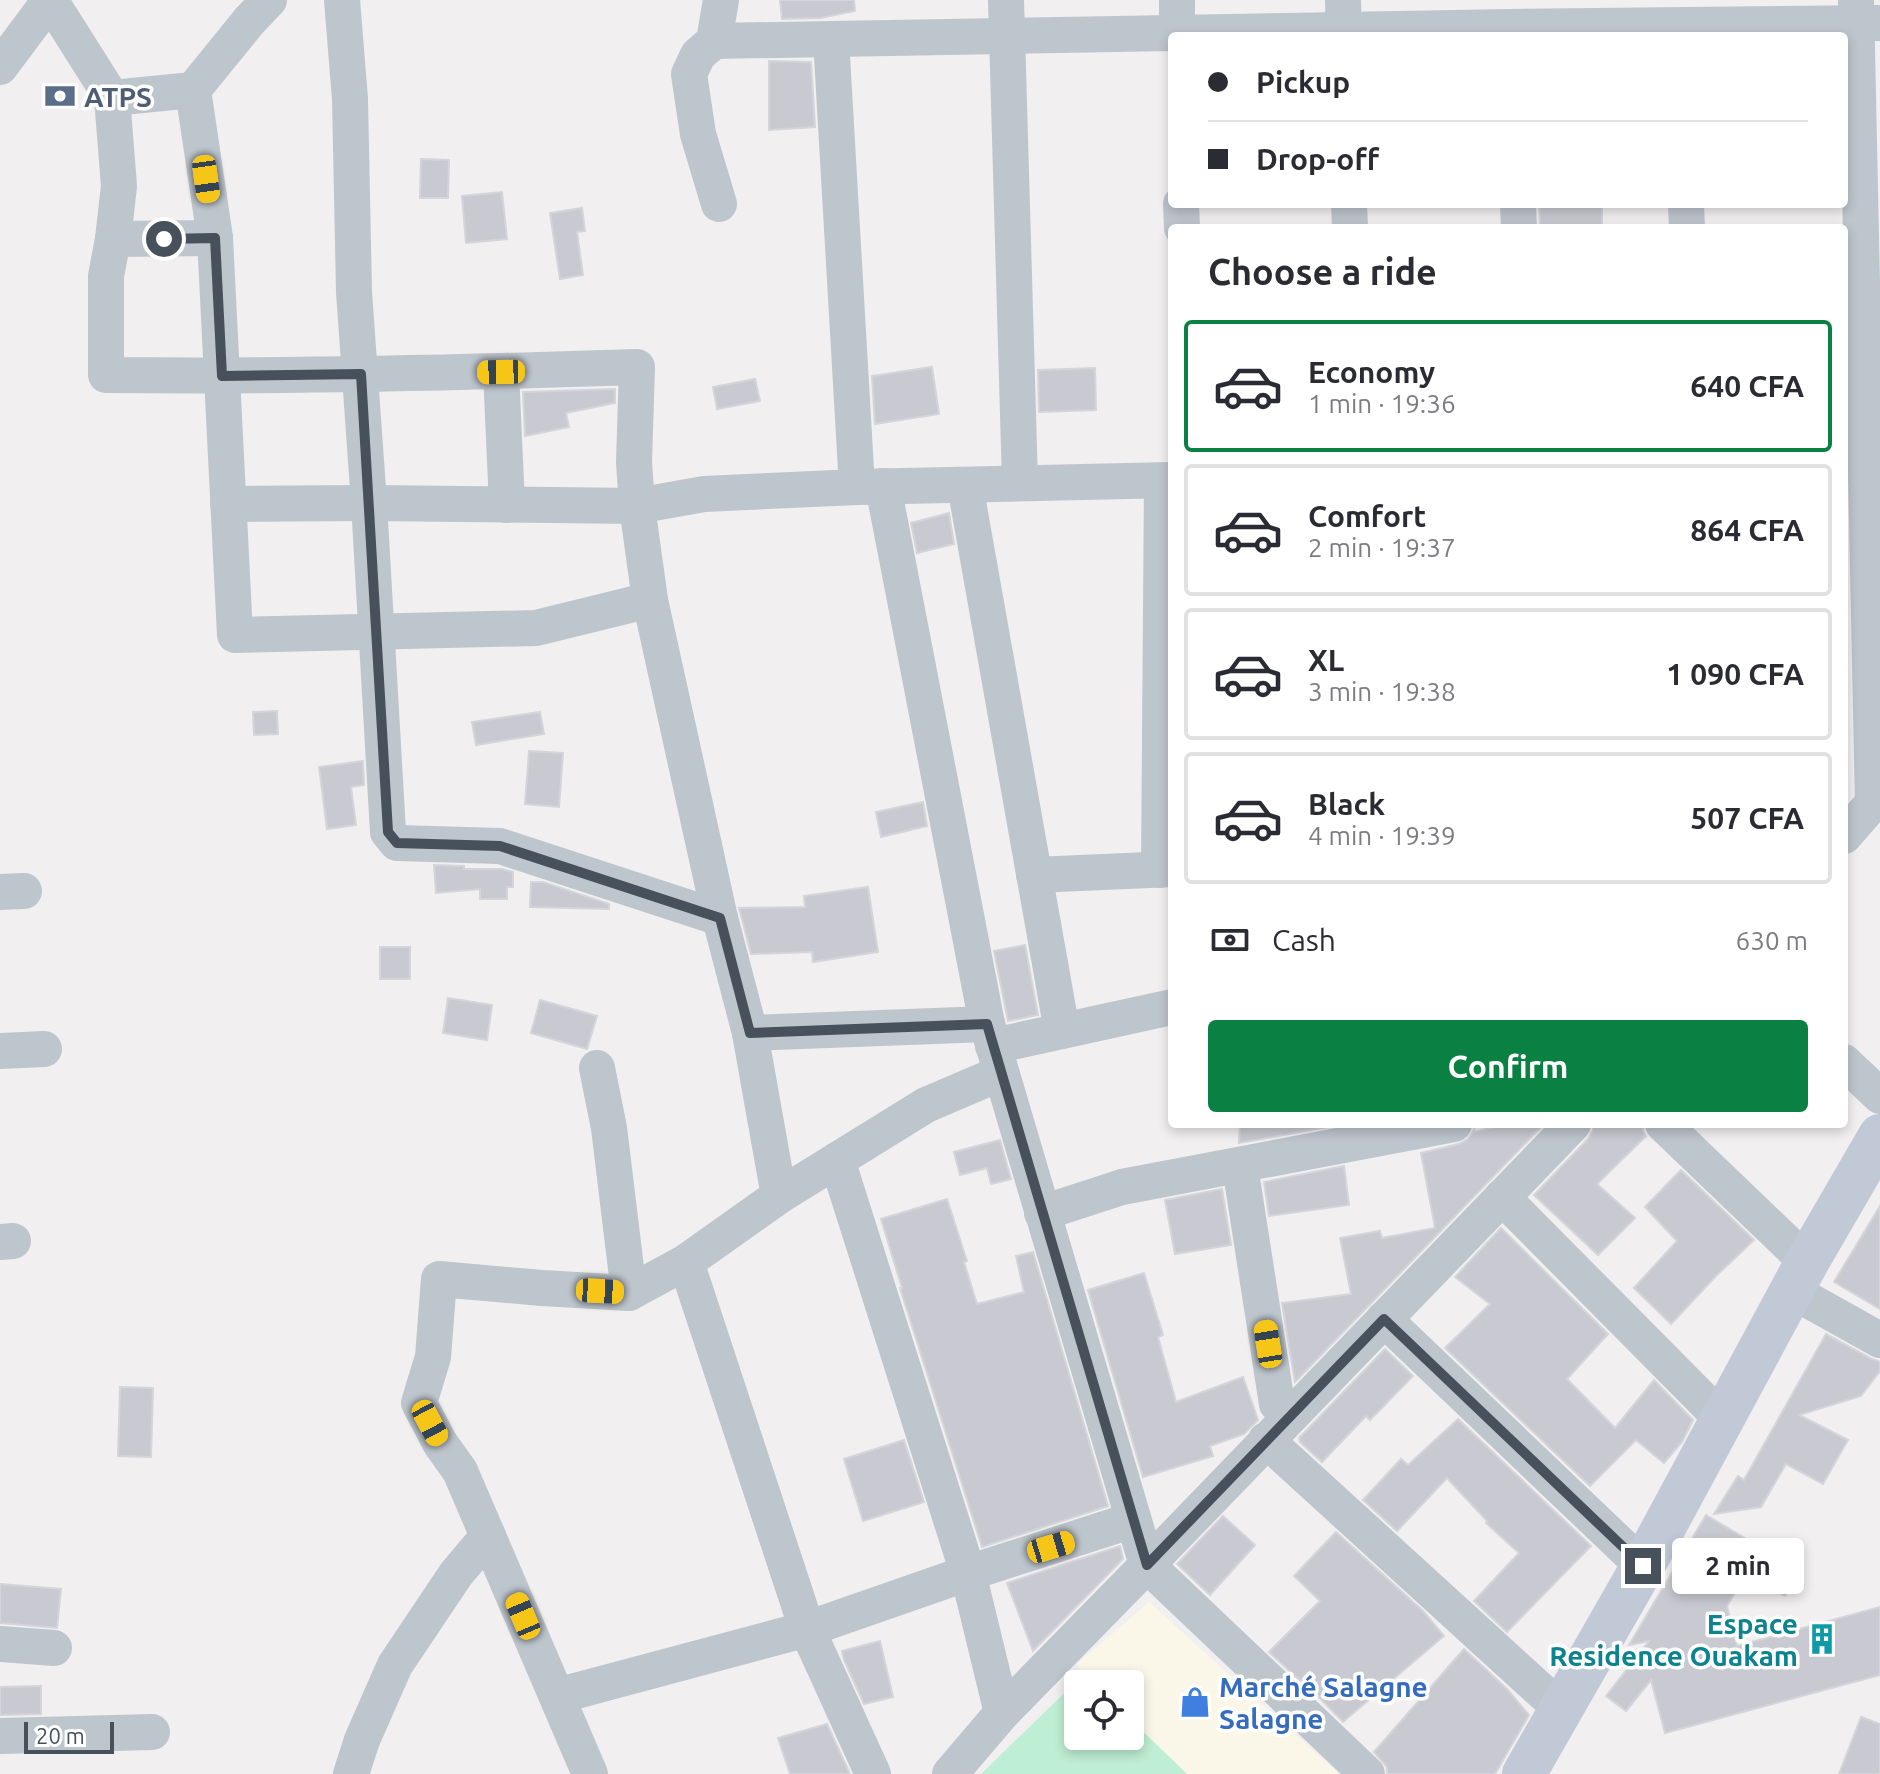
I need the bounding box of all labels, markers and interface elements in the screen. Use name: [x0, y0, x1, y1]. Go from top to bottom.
text: Pickup: [1256, 65, 1350, 99]
bank icon: ATPS: [43, 79, 77, 113]
place label: ATPS: [84, 81, 152, 112]
text: Drop-off: [1256, 142, 1379, 176]
car: [191, 154, 221, 204]
route start: [146, 221, 182, 257]
text: Choose a ride: [1208, 251, 1437, 292]
icon: car: [1212, 350, 1284, 422]
text: Economy: [1308, 355, 1435, 389]
car: [477, 360, 525, 384]
text: 640 CFA: [1690, 369, 1804, 403]
text: 1 min · 19:36: [1308, 389, 1456, 418]
icon: car: [1212, 494, 1284, 566]
text: Comfort: [1308, 499, 1426, 533]
text: 864 CFA: [1690, 513, 1804, 547]
text: 2 min · 19:37: [1308, 533, 1456, 562]
icon: car: [1212, 638, 1284, 710]
text: XL: [1308, 643, 1344, 677]
text: 1 090 CFA: [1666, 657, 1804, 691]
text: 3 min · 19:38: [1308, 677, 1456, 706]
icon: car: [1212, 782, 1284, 854]
text: Black: [1308, 787, 1385, 821]
text: 507 CFA: [1690, 801, 1804, 835]
text: 4 min · 19:39: [1308, 821, 1456, 850]
icon: cash: [1208, 918, 1252, 962]
text: Cash: [1272, 923, 1336, 957]
text: 630 m: [1736, 926, 1808, 955]
button: Confirm: [1208, 1020, 1808, 1112]
car: [575, 1278, 625, 1304]
car: [1252, 1318, 1284, 1370]
car: [408, 1396, 452, 1450]
car: [1025, 1529, 1077, 1565]
callout: 2 min: [1671, 1538, 1803, 1594]
route end: [1625, 1548, 1661, 1584]
text: 2 min: [1705, 1551, 1771, 1580]
car: [503, 1589, 543, 1643]
place label: Espace Residence Ouakam: [1549, 1608, 1798, 1671]
building icon: Espace Residence Ouakam: [1805, 1622, 1839, 1656]
map controls: [1064, 1670, 1144, 1750]
button: locate: [1064, 1670, 1144, 1750]
place label: Marché Salagne Salagne: [1219, 1671, 1428, 1734]
shop icon: Marché Salagne Salagne: [1178, 1685, 1212, 1719]
scale bar: [24, 1718, 114, 1754]
text: 20 m: [36, 1723, 85, 1748]

